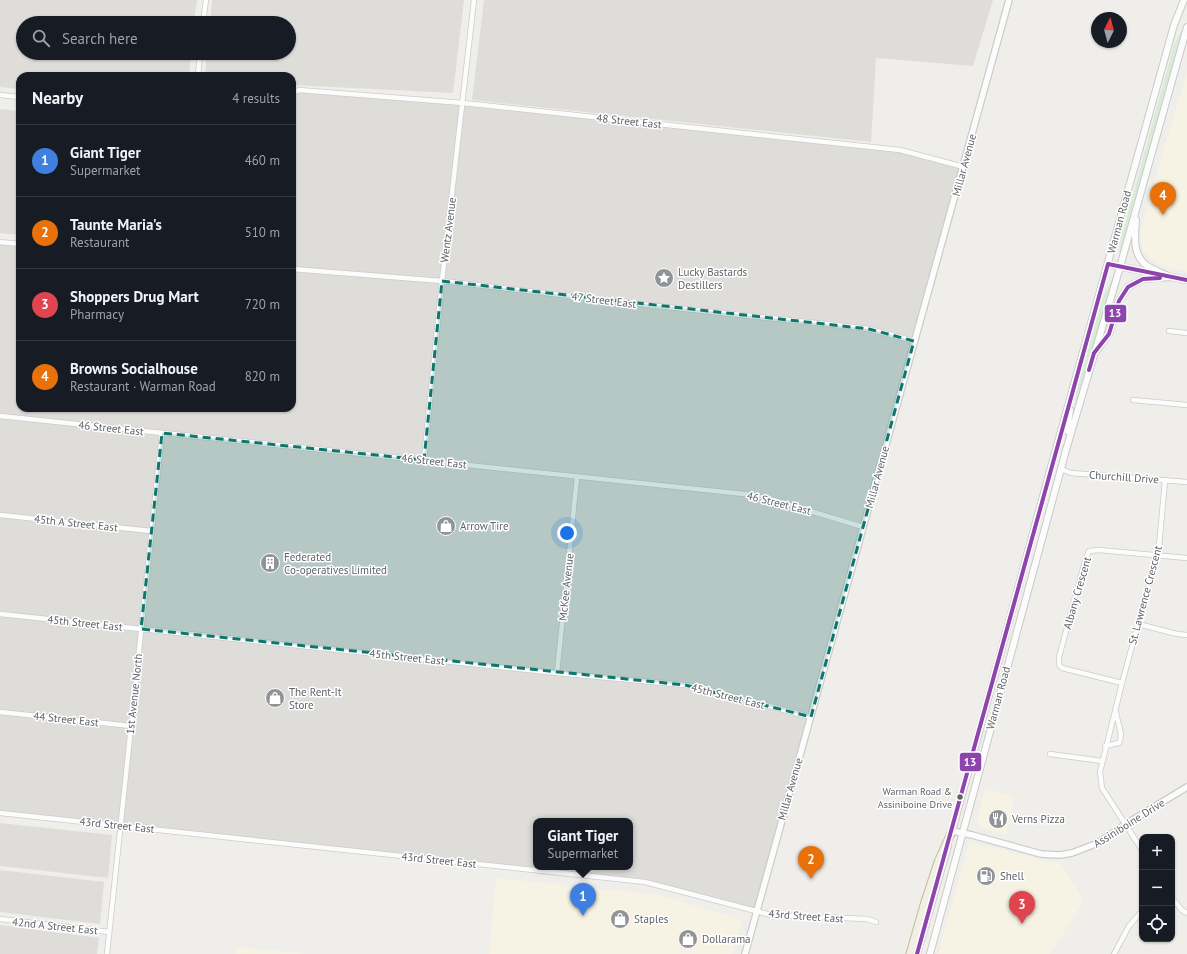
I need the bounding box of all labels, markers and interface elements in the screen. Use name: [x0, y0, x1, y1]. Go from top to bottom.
north arrow: [1091, 12, 1127, 48]
search box: [16, 16, 296, 60]
icon: search: [30, 27, 52, 49]
text: Search here: [62, 29, 138, 48]
text: Nearby: [32, 87, 83, 109]
text: 4 results: [232, 90, 280, 107]
street label: 48 Street East: [596, 111, 663, 131]
street label: Millar Avenue: [949, 132, 979, 198]
text: Giant Tiger: [70, 143, 141, 162]
text: 1: [41, 152, 49, 169]
text: 460 m: [245, 152, 280, 169]
text: Supermarket: [70, 162, 140, 179]
pin: 4: [1150, 182, 1176, 215]
street label: Warman Road: [1104, 189, 1134, 255]
street label: Wentz Avenue: [437, 196, 459, 263]
text: Taunte Maria's: [70, 215, 162, 234]
text: 2: [41, 224, 49, 241]
text: 510 m: [245, 224, 280, 241]
text: Restaurant: [70, 234, 129, 251]
place label: Lucky Bastards Destillers: [678, 265, 748, 292]
place icon: Lucky Bastards Destillers: [653, 267, 675, 289]
text: Shoppers Drug Mart: [70, 287, 199, 306]
street label: 47 Street East: [571, 289, 637, 311]
text: 3: [41, 296, 49, 313]
text: 720 m: [245, 296, 280, 313]
line badge: 13: [1104, 304, 1127, 323]
text: Pharmacy: [70, 306, 124, 323]
text: 13: [1109, 306, 1121, 320]
text: Browns Socialhouse: [70, 359, 198, 378]
text: 4: [41, 368, 49, 385]
text: 820 m: [245, 368, 280, 385]
text: Restaurant · Warman Road: [70, 378, 216, 395]
street label: 46 Street East: [78, 418, 145, 438]
street label: Millar Avenue: [862, 444, 892, 510]
street label: 46 Street East: [401, 451, 468, 471]
street label: Churchill Drive: [1089, 468, 1160, 486]
street label: 46 Street East: [745, 488, 813, 518]
street label: 45th A Street East: [34, 512, 119, 534]
shop icon: Arrow Tire: [435, 515, 457, 537]
place label: Arrow Tire: [460, 519, 509, 533]
your location: [557, 523, 577, 543]
street label: St. Lawrence Crescent: [1125, 544, 1165, 646]
place label: Federated Co-operatives Limited: [284, 550, 387, 577]
building icon: Federated Co-operatives Limited: [259, 552, 281, 574]
street label: McKee Avenue: [555, 552, 577, 621]
street label: Albany Crescent: [1060, 555, 1094, 631]
street label: 45th Street East: [47, 612, 123, 634]
street label: 45th Street East: [369, 646, 445, 668]
street label: 1st Avenue North: [123, 653, 145, 735]
street label: Warman Road: [983, 665, 1013, 731]
street label: 45th Street East: [690, 680, 767, 712]
place label: The Rent-It Store: [289, 685, 342, 712]
shop icon: The Rent-It Store: [264, 687, 286, 709]
street label: 44 Street East: [33, 709, 100, 729]
line badge: 13: [959, 752, 982, 772]
text: 13: [964, 755, 976, 769]
street label: Millar Avenue: [774, 756, 806, 822]
place label: Warman Road & Assiniboine Drive: [878, 785, 952, 811]
marker: Warman Road & Assiniboine Drive: [955, 792, 965, 802]
street label: Assiniboine Drive: [1091, 795, 1168, 851]
restaurant icon: Verns Pizza: [987, 808, 1009, 830]
place label: Verns Pizza: [1011, 812, 1065, 826]
street label: 43rd Street East: [79, 814, 155, 836]
popup: [533, 818, 633, 870]
text: Giant Tiger: [548, 826, 618, 845]
map controls: [1139, 834, 1175, 942]
button: +: [1139, 834, 1175, 870]
text: Supermarket: [548, 845, 618, 862]
pin: 2: [798, 846, 824, 879]
street label: 43rd Street East: [401, 849, 477, 871]
fuel station icon: Shell: [975, 865, 997, 887]
place label: Shell: [1000, 869, 1025, 883]
button: −: [1139, 870, 1175, 906]
pin: 1: [570, 883, 596, 916]
pin: 3: [1009, 891, 1035, 924]
street label: 43rd Street East: [768, 906, 844, 926]
button: locate: [1139, 906, 1175, 942]
shop icon: Staples: [609, 908, 631, 930]
place label: Staples: [634, 912, 669, 926]
street label: 42nd A Street East: [11, 915, 99, 937]
shop icon: Dollarama: [677, 928, 699, 950]
place label: Dollarama: [702, 932, 751, 946]

